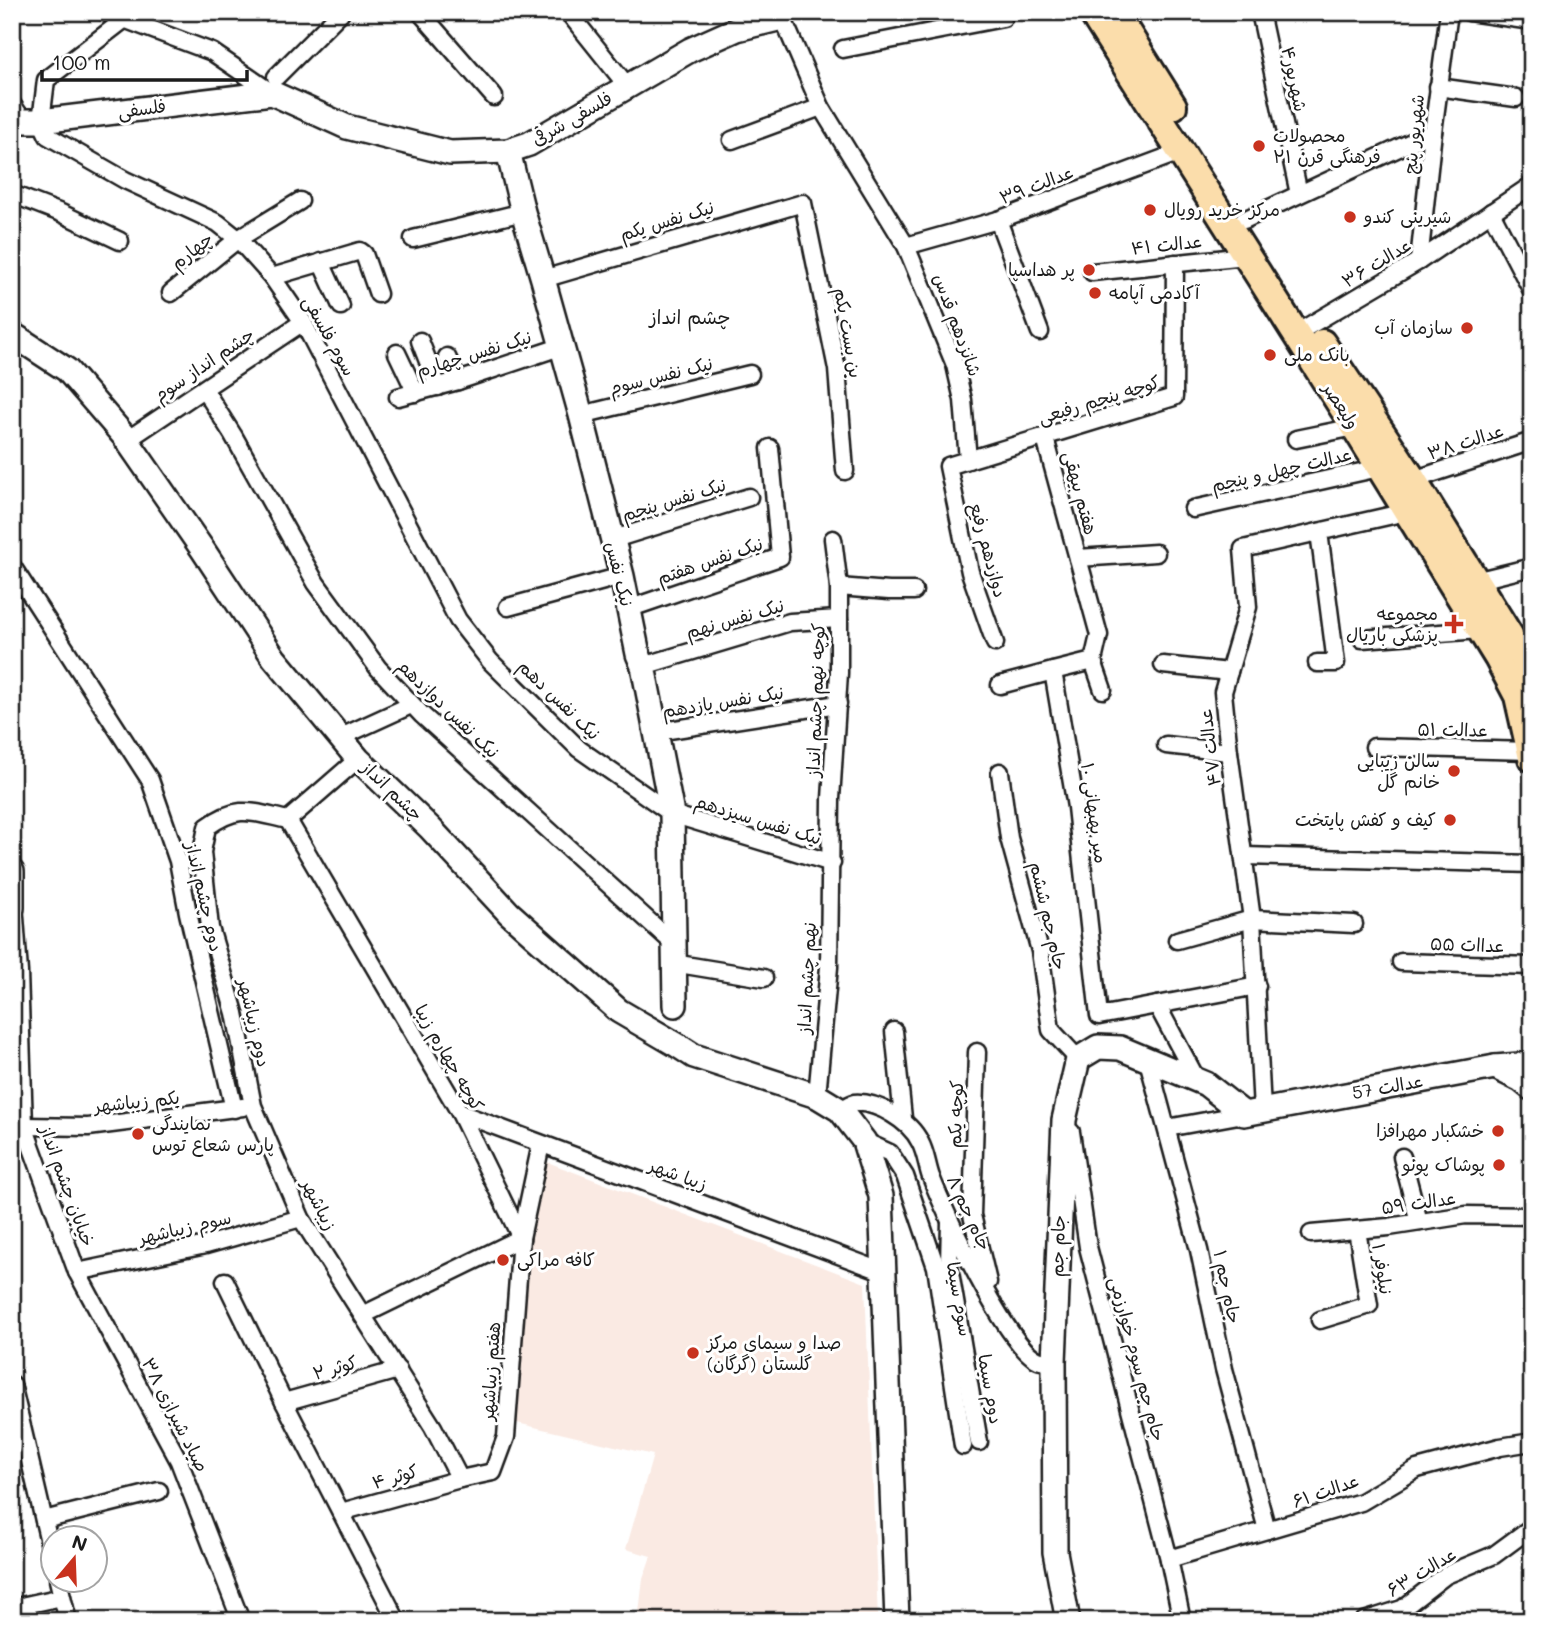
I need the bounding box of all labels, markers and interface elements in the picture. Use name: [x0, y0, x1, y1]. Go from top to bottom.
scale bar: [42, 38, 247, 82]
street label: شهریور۴: [1276, 44, 1314, 114]
text: 100 m: [52, 48, 111, 75]
street label: فلسفی شرقی: [527, 85, 616, 151]
street label: فلسفی: [116, 93, 167, 123]
street label: شهریور پنج: [1397, 93, 1430, 175]
place label: محصولات فرهنگی قرن ۲۱: [1273, 123, 1381, 168]
marker: محصولات فرهنگی قرن ۲۱: [1251, 138, 1267, 154]
street label: عدالت ۳۹: [996, 159, 1077, 209]
street label: نیک نفس یکم: [617, 194, 718, 249]
place label: مرکز خرید رویال: [1164, 197, 1280, 221]
marker: مرکز خرید رویال: [1142, 202, 1158, 218]
place label: شیرینی کندو: [1363, 204, 1452, 228]
marker: شیرینی کندو: [1342, 209, 1358, 225]
street label: چهارم: [165, 226, 219, 277]
street label: عدالت ۴۱: [1130, 228, 1204, 260]
street label: عدالت ۳۶: [1337, 232, 1416, 292]
place label: پر هداسپا: [1008, 257, 1075, 282]
marker: پر هداسپا: [1081, 262, 1097, 278]
street label: شانزدهم قدس: [925, 270, 988, 380]
place label: آکادمی آپامه: [1109, 280, 1201, 305]
marker: آکادمی آپامه: [1087, 285, 1103, 301]
street label: بن بست یکم: [826, 286, 869, 380]
street label: سوم فلسفی: [295, 291, 362, 381]
district label: چشم انداز: [647, 304, 731, 332]
place label: سازمان آب: [1374, 315, 1453, 339]
marker: سازمان آب: [1459, 320, 1475, 336]
street label: چشم انداز سوم: [148, 322, 260, 409]
street label: نیک نفس چهارم: [413, 324, 535, 385]
place label: بانک ملی: [1284, 342, 1350, 366]
marker: بانک ملی: [1262, 347, 1278, 363]
street label: نیک نفس سوم: [606, 351, 716, 402]
street label: کوچه پنجم رفیعی: [1035, 369, 1164, 432]
street label: ولیعصر: [1317, 376, 1366, 433]
street label: عدالت ۳۸: [1424, 417, 1507, 465]
street label: عدالت چهل و پنجم: [1209, 441, 1355, 500]
street label: هفتم بیهقی: [1055, 448, 1104, 538]
street label: نیک نفس پنجم: [619, 472, 730, 529]
street label: دوازدهم رفیع: [962, 500, 1013, 601]
street label: نیک نفس هفتم: [654, 531, 767, 592]
street label: نیک نفس: [600, 539, 640, 609]
street label: نیک نفس نهم: [683, 593, 787, 646]
place label: مجموعه پزشکی باریال: [1346, 601, 1438, 647]
marker: مجموعه پزشکی باریال: [1444, 614, 1464, 634]
street label: کوچه نهم چشم انداز: [800, 622, 833, 780]
street label: نیک نفس دوازدهم: [390, 653, 505, 765]
street label: نیک نفس دهم: [511, 654, 606, 747]
street label: نیک نفس یازدهم: [660, 680, 786, 725]
street label: عدالت ۴۷: [1192, 707, 1226, 787]
street label: عدالت ۵۱: [1417, 716, 1489, 742]
place label: سالن زیبایی خانم گل: [1357, 748, 1440, 796]
street label: چشم انداز: [353, 754, 429, 828]
street label: ۱۰ میر بهبهانی: [1076, 761, 1114, 865]
marker: سالن زیبایی خانم گل: [1446, 763, 1462, 779]
street label: نیک نفس سیزدهم: [691, 788, 825, 853]
place label: کیف و کفش پایتخت: [1295, 807, 1436, 832]
marker: کیف و کفش پایتخت: [1442, 812, 1458, 828]
street label: دوم چشم انداز: [177, 838, 229, 955]
street label: جام جم ششم: [1022, 859, 1073, 973]
street label: نهم چشم انداز: [791, 921, 824, 1037]
street label: عداات ۵۵: [1430, 931, 1504, 957]
street label: دوم زیباشهر: [230, 975, 277, 1070]
street label: کوچه چهارم زیبا: [407, 1000, 490, 1117]
street label: عدالت 57: [1350, 1068, 1426, 1104]
street label: کوچه یکم: [942, 1079, 971, 1148]
street label: یکم زیباشهر: [91, 1085, 181, 1121]
place label: نمایندگی پارس شعاع توس: [152, 1111, 274, 1157]
place label: خشكبار مهرافزا: [1376, 1118, 1484, 1142]
street label: خیابان چشم انداز: [31, 1120, 101, 1250]
marker: خشكبار مهرافزا: [1490, 1123, 1506, 1139]
marker: نمایندگی پارس شعاع توس: [130, 1126, 146, 1142]
street label: زیبا شهر: [644, 1152, 711, 1196]
place label: پوشاک پونو: [1401, 1152, 1485, 1177]
marker: پوشاک پونو: [1491, 1157, 1507, 1173]
street label: ۸ جام جم: [939, 1171, 998, 1255]
street label: زیباشهر: [296, 1173, 343, 1234]
street label: عدالت ۵۹: [1380, 1185, 1458, 1219]
street label: سوم زیباشهر: [134, 1205, 234, 1253]
street label: جام جم: [1044, 1215, 1073, 1278]
street label: ۱ نیلوفر: [1366, 1242, 1399, 1296]
place label: کافه مراکی: [517, 1247, 595, 1271]
street label: ۱ جام جم: [1206, 1248, 1247, 1326]
marker: کافه مراکی: [495, 1252, 511, 1268]
street label: سوم سیما: [939, 1260, 978, 1339]
street label: جام جم سوم خوارزمی: [1102, 1274, 1171, 1444]
street label: هفتم زیباشهر: [474, 1321, 508, 1423]
place label: صدا و سیمای مرکز گلستان (گرگان): [705, 1330, 841, 1375]
marker: صدا و سیمای مرکز گلستان (گرگان): [685, 1345, 701, 1361]
street label: کوثر ۲: [310, 1349, 360, 1385]
street label: دوم سیما: [970, 1352, 1009, 1426]
street label: صیاد شیرازی ۳۸: [137, 1353, 215, 1476]
street label: کوثر ۴: [369, 1458, 421, 1494]
street label: عدالت ۶۱: [1289, 1467, 1362, 1513]
north arrow: [38, 1524, 108, 1594]
text: N: [69, 1528, 91, 1557]
street label: عدالت ۶۳: [1382, 1541, 1461, 1601]

